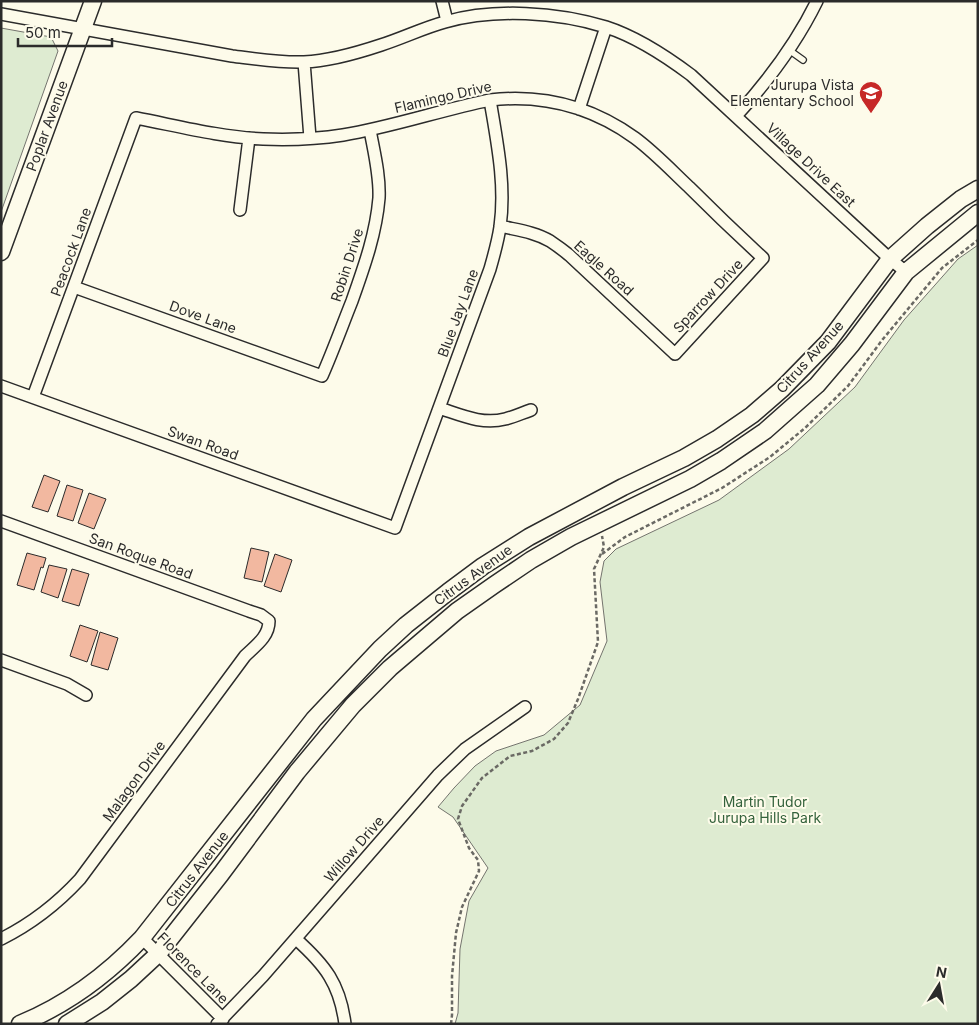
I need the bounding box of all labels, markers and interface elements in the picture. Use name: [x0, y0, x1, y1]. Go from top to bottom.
scale bar: [18, 15, 111, 47]
text: 50 m: [25, 23, 61, 42]
place label: Jurupa Vista Elementary School: [730, 76, 854, 109]
street label: Flamingo Drive: [393, 77, 493, 116]
street label: Poplar Avenue: [22, 78, 71, 174]
school or university icon: Jurupa Vista Elementary School: [858, 80, 884, 114]
street label: Village Drive East: [763, 119, 860, 210]
street label: Peacock Lane: [47, 205, 94, 299]
street label: Robin Drive: [327, 226, 366, 304]
street label: Eagle Road: [571, 237, 638, 299]
street label: Sparrow Drive: [669, 255, 746, 336]
street label: Blue Jay Lane: [434, 266, 481, 359]
street label: Dove Lane: [167, 297, 239, 337]
street label: Citrus Avenue: [772, 317, 847, 397]
street label: Swan Road: [165, 422, 241, 463]
street label: San Roque Road: [87, 529, 195, 582]
street label: Citrus Avenue: [430, 541, 515, 609]
street label: Malagon Drive: [99, 737, 169, 824]
park label: Martin Tudor Jurupa Hills Park: [709, 793, 821, 826]
street label: Willow Drive: [320, 812, 387, 885]
street label: Citrus Avenue: [162, 827, 232, 910]
street label: Florence Lane: [154, 928, 233, 1007]
north arrow: [914, 960, 964, 1010]
text: N: [935, 962, 948, 981]

